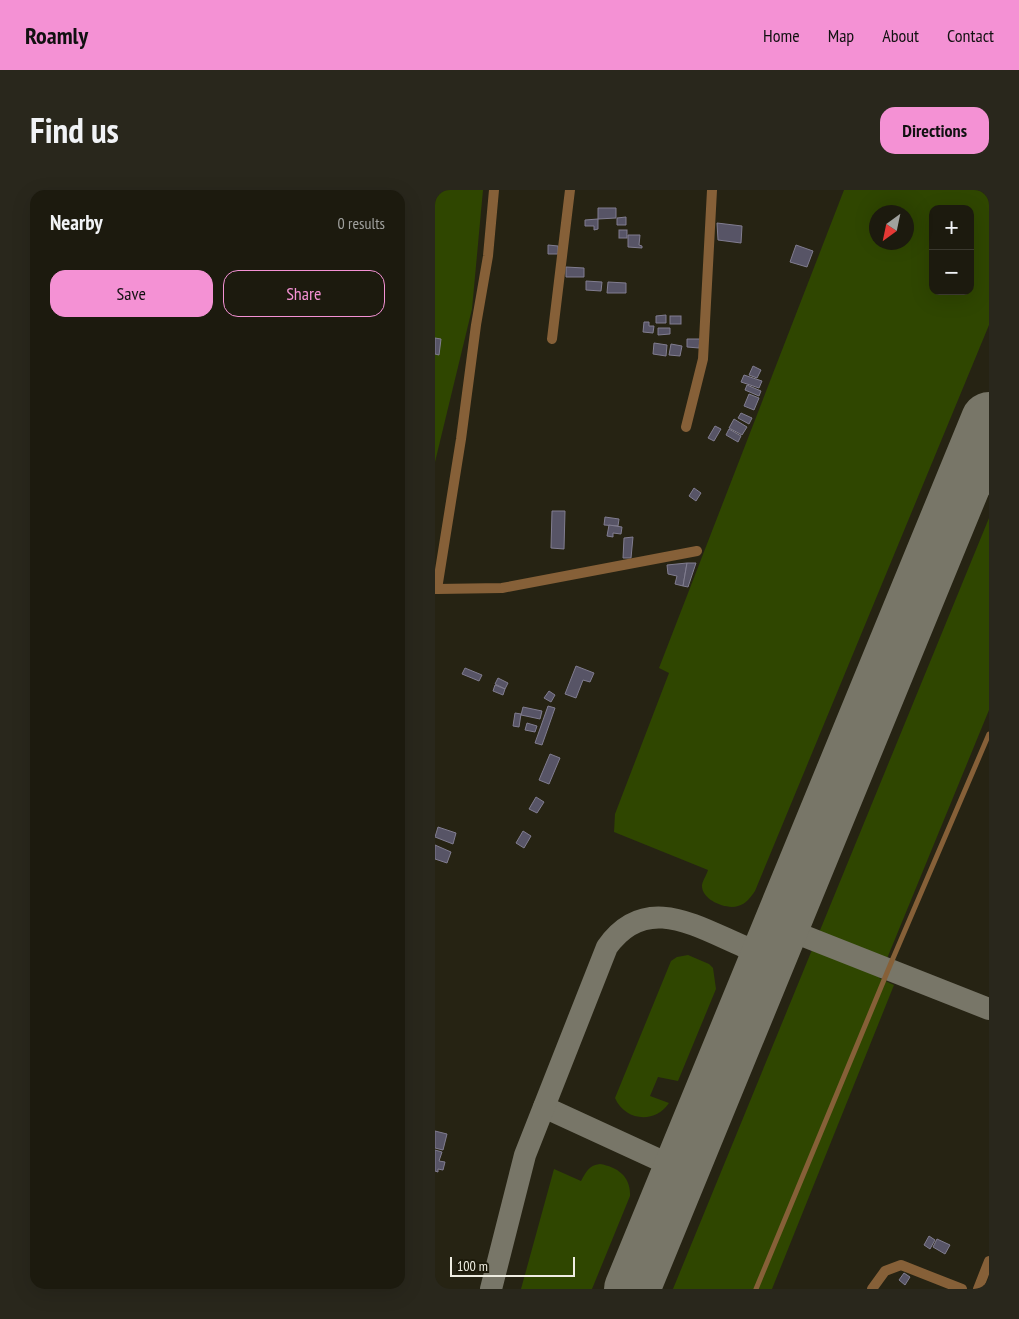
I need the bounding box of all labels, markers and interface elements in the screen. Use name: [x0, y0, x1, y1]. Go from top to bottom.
text: Roamly: [25, 20, 88, 51]
text: Home: [763, 24, 800, 47]
text: Map: [828, 24, 854, 47]
text: About: [882, 24, 919, 47]
text: Contact: [947, 24, 994, 47]
text: Find us: [30, 107, 119, 153]
button: Directions: [880, 107, 989, 154]
north arrow: [869, 205, 914, 250]
map controls: [929, 205, 974, 295]
button: +: [929, 205, 974, 250]
text: Nearby: [50, 209, 103, 236]
text: 0 results: [338, 213, 385, 233]
button: −: [929, 250, 974, 295]
button: Save: [50, 270, 213, 317]
button: Share: [223, 270, 385, 317]
scale bar: [450, 1254, 575, 1277]
text: 100 m: [457, 1257, 488, 1275]

